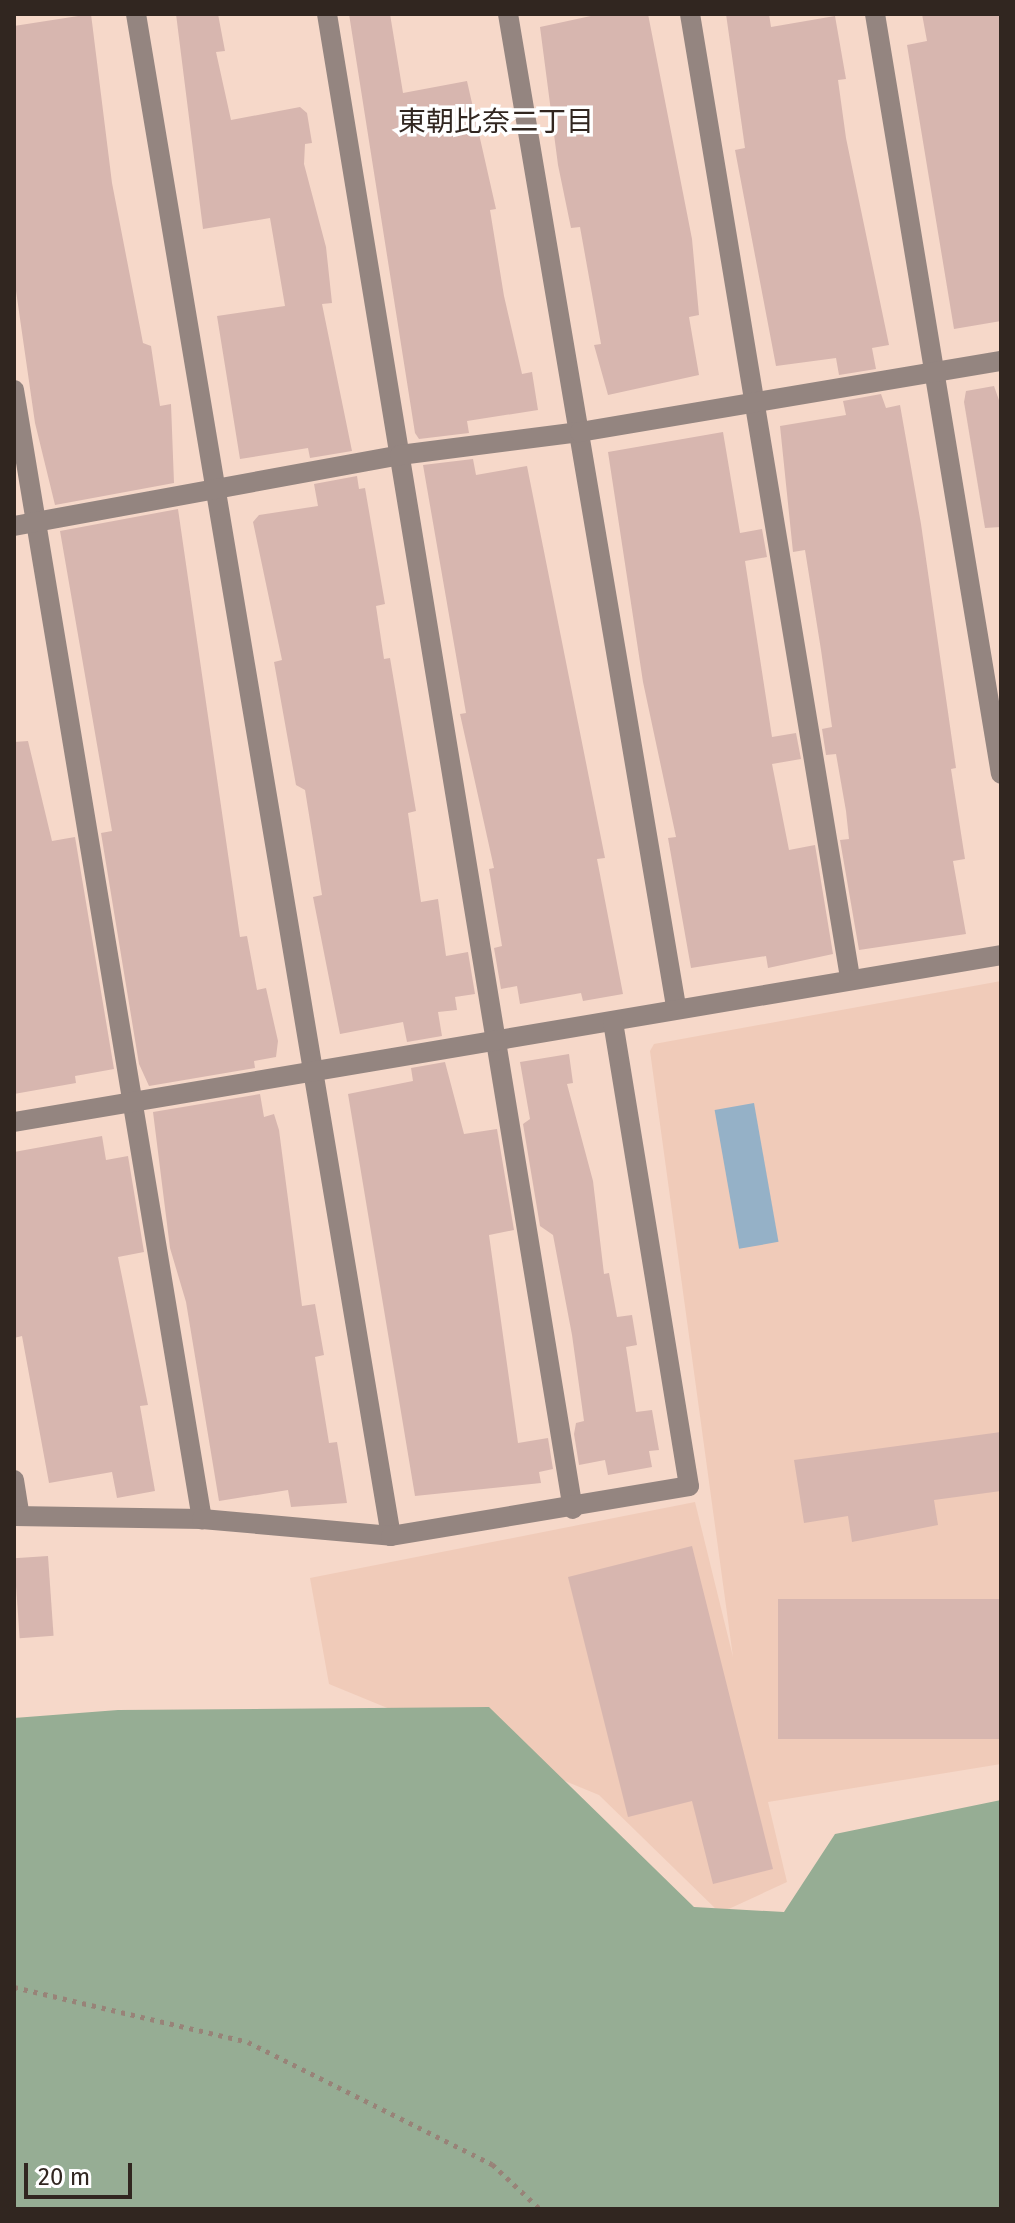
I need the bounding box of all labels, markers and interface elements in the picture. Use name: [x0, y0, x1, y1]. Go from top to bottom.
district label: 東朝比奈二丁目: [398, 105, 594, 139]
scale bar: [28, 2147, 136, 2197]
text: 20 m: [38, 2163, 90, 2191]

